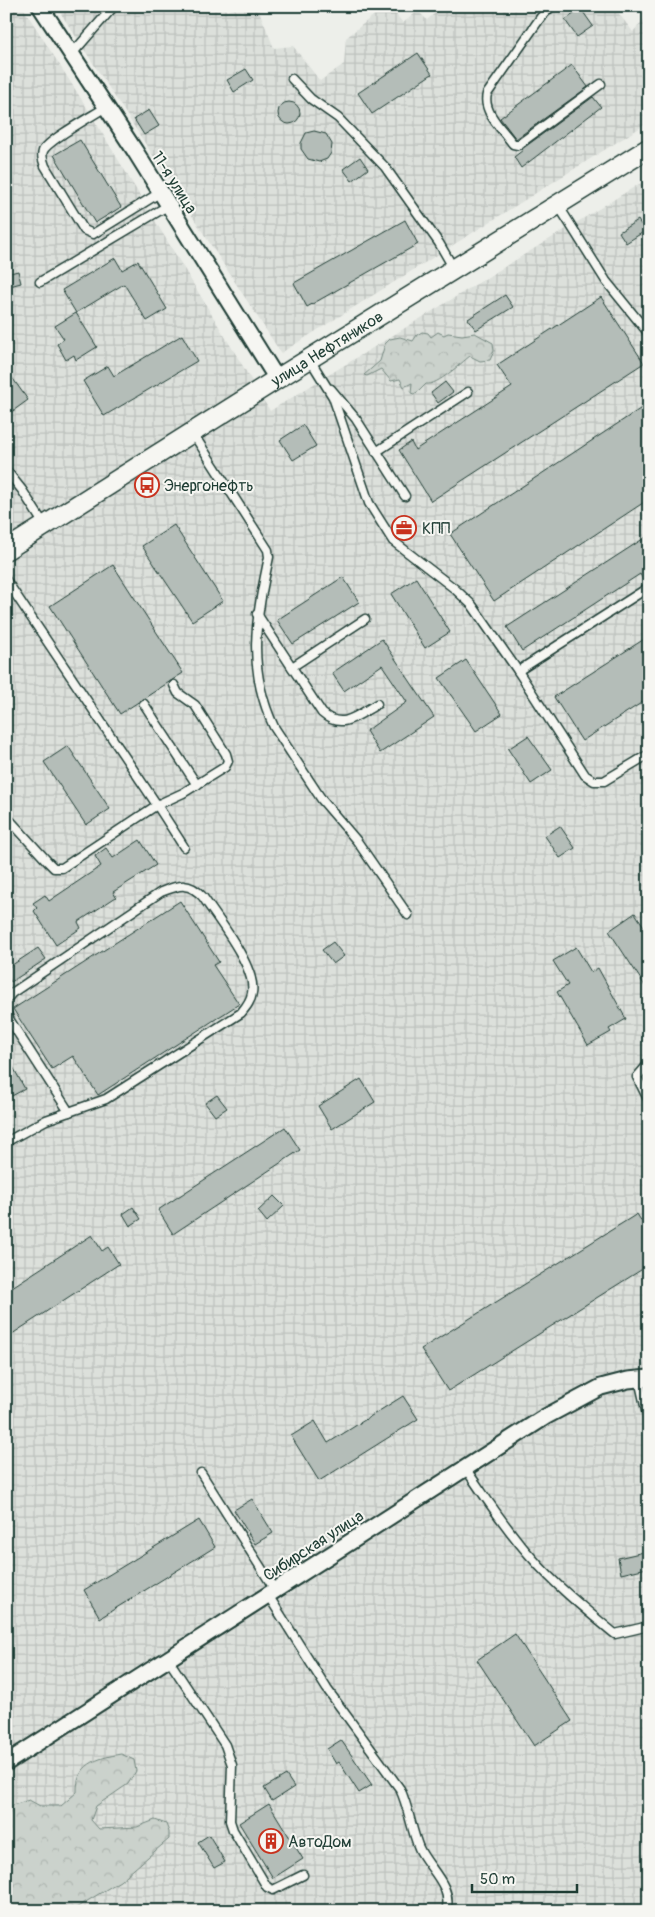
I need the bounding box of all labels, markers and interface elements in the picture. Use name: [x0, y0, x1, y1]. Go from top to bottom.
street label: 11-я улица: [147, 147, 201, 218]
street label: улица Нефтяников: [267, 307, 387, 392]
bus stop icon: Энергонефть: [134, 472, 160, 498]
place label: Энергонефть: [164, 476, 254, 496]
office icon: КПП: [391, 515, 417, 541]
place label: КПП: [422, 519, 451, 539]
street label: Сибирская улица: [260, 1506, 367, 1586]
building icon: АвтоДом: [258, 1828, 284, 1854]
place label: АвтоДом: [288, 1832, 352, 1852]
scale bar: [472, 1862, 578, 1894]
text: 50 m: [480, 1870, 515, 1889]

